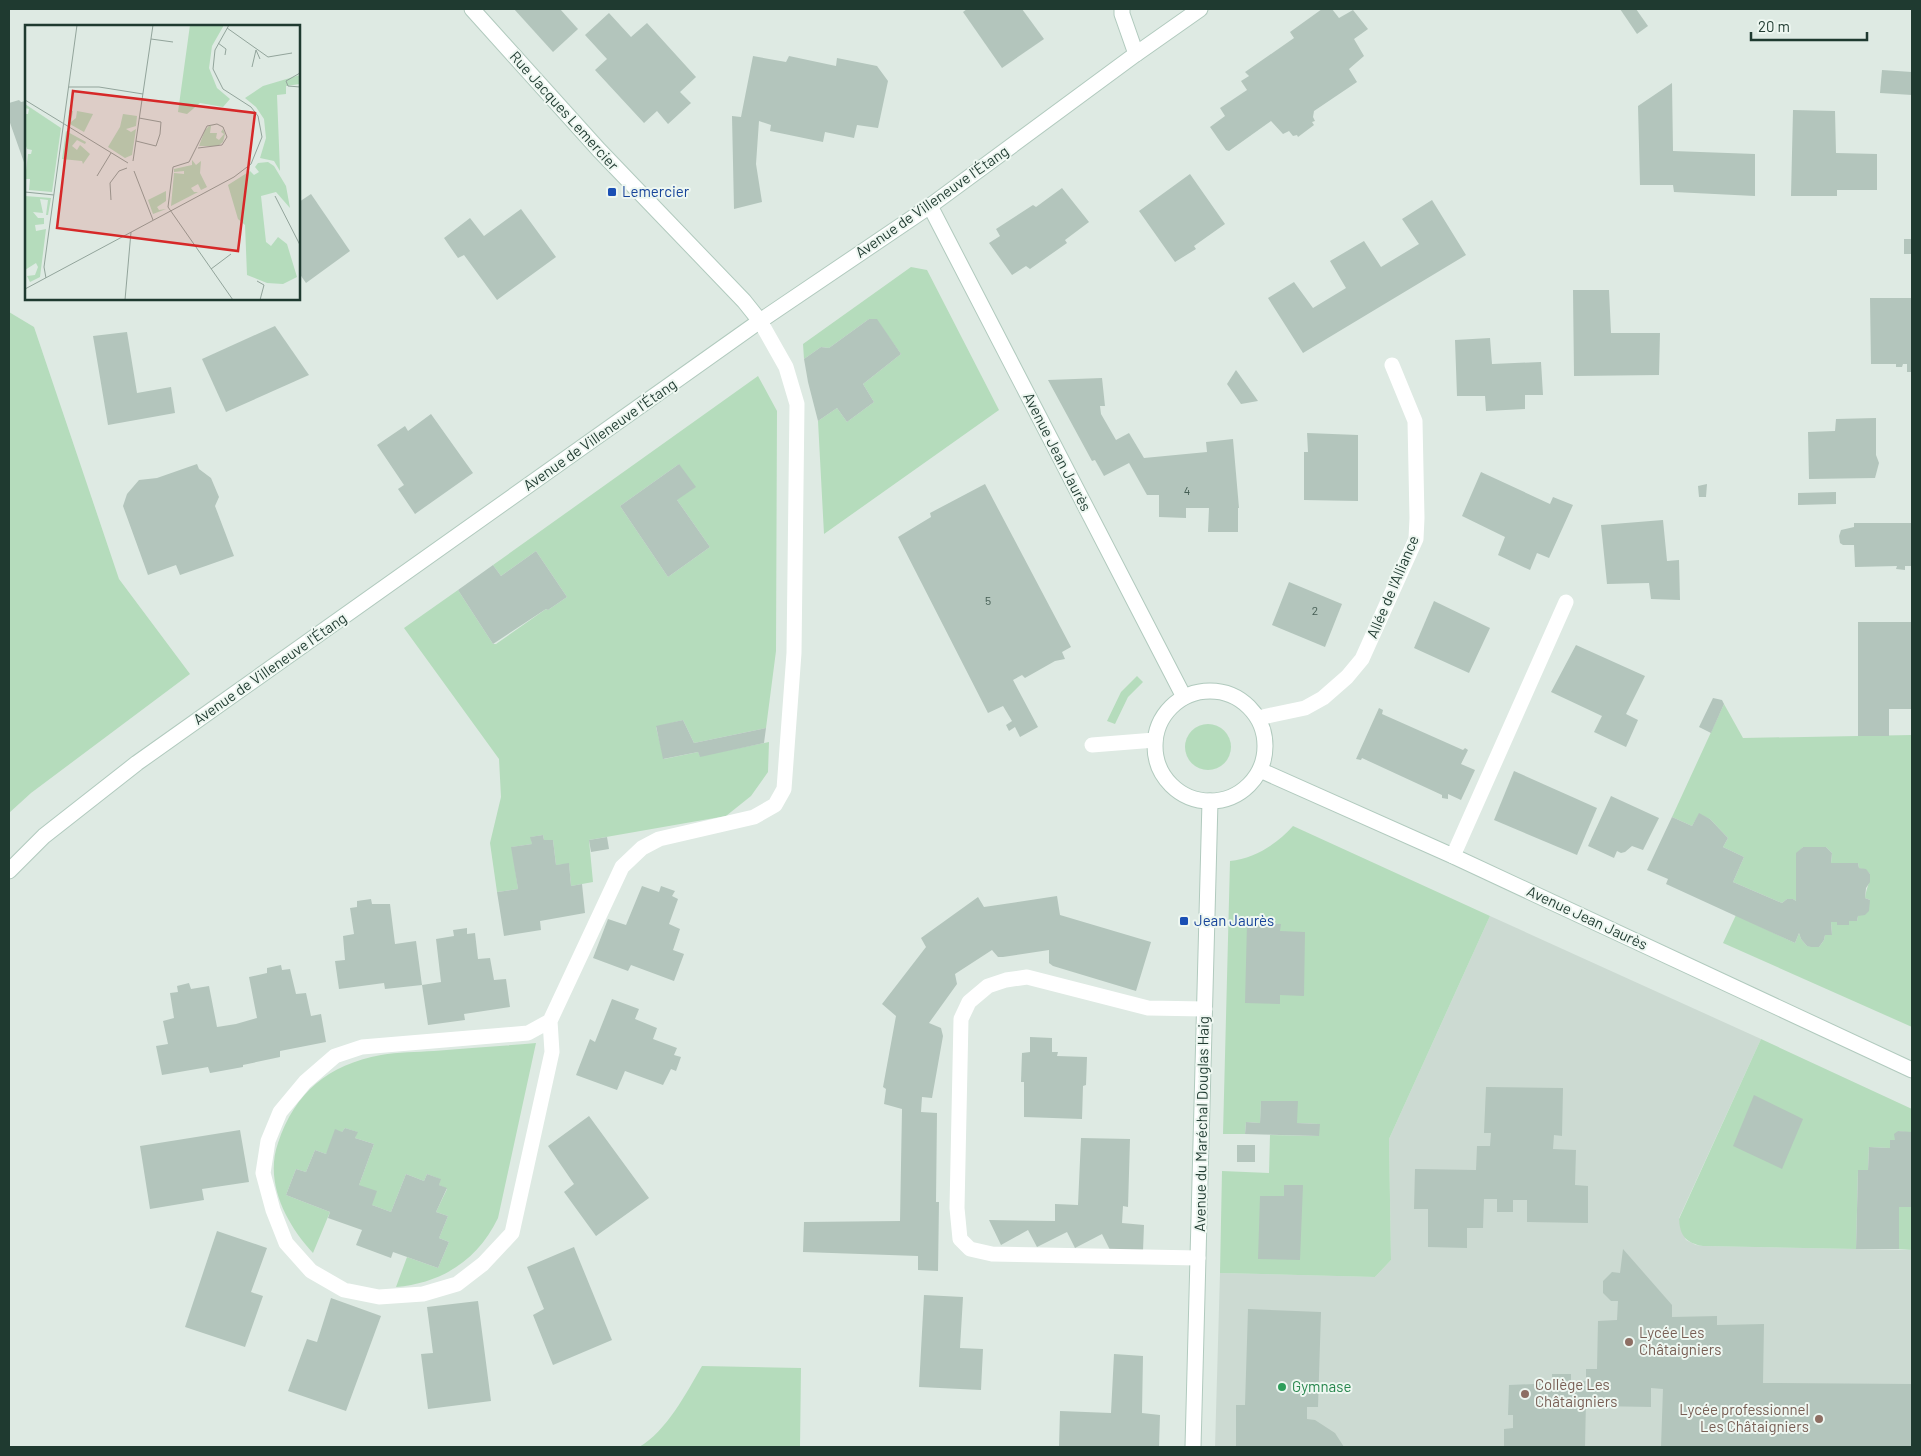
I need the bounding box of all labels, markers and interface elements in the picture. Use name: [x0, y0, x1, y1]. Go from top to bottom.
scale bar: [1751, 10, 1867, 42]
text: 20 m: [1758, 17, 1790, 35]
inset map: [25, 25, 300, 300]
street label: Rue Jacques Lemercier: [507, 47, 623, 174]
street label: Avenue de Villeneuve l'Étang: [851, 141, 1012, 261]
place label: Lemercier: [622, 182, 690, 200]
marker: Lemercier: [606, 186, 618, 198]
street label: Avenue de Villeneuve l'Étang: [519, 374, 680, 494]
street label: Avenue Jean Jaurès: [1020, 389, 1096, 514]
house number: 4: [1184, 483, 1190, 497]
street label: Allée de l'Alliance: [1362, 532, 1422, 641]
house number: 5: [985, 593, 991, 607]
house number: 2: [1312, 603, 1318, 617]
street label: Avenue de Villeneuve l'Étang: [189, 608, 350, 728]
street label: Avenue Jean Jaurès: [1524, 881, 1651, 953]
place label: Jean Jaurès: [1194, 911, 1274, 929]
marker: Jean Jaurès: [1178, 915, 1190, 927]
street label: Avenue du Maréchal Douglas Haig: [1190, 1016, 1212, 1232]
place label: Lycée Les Châtaigniers: [1639, 1323, 1721, 1358]
marker: Lycée Les Châtaigniers: [1623, 1336, 1635, 1348]
place label: Collège Les Châtaigniers: [1535, 1375, 1617, 1410]
place label: Gymnase: [1292, 1377, 1351, 1395]
marker: Gymnase: [1276, 1381, 1288, 1393]
marker: Collège Les Châtaigniers: [1519, 1388, 1531, 1400]
place label: Lycée professionnel Les Châtaigniers: [1679, 1400, 1809, 1435]
marker: Lycée professionnel Les Châtaigniers: [1813, 1413, 1825, 1425]

